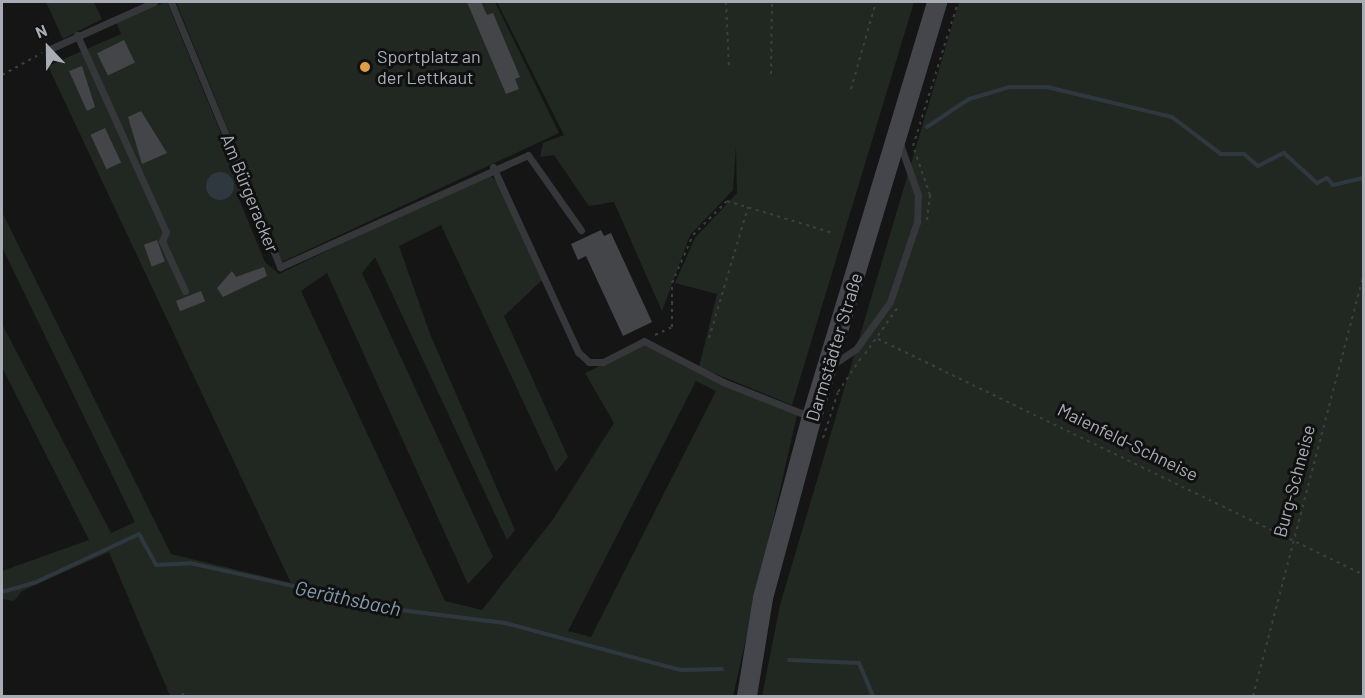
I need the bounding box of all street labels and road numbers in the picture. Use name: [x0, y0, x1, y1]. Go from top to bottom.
street label: Am Bürgeracker: [216, 131, 284, 255]
street label: Darmstädter Straße: [801, 270, 867, 424]
street label: Maienfeld-Schneise: [1054, 399, 1202, 485]
street label: Burg-Schneise: [1269, 423, 1319, 539]

